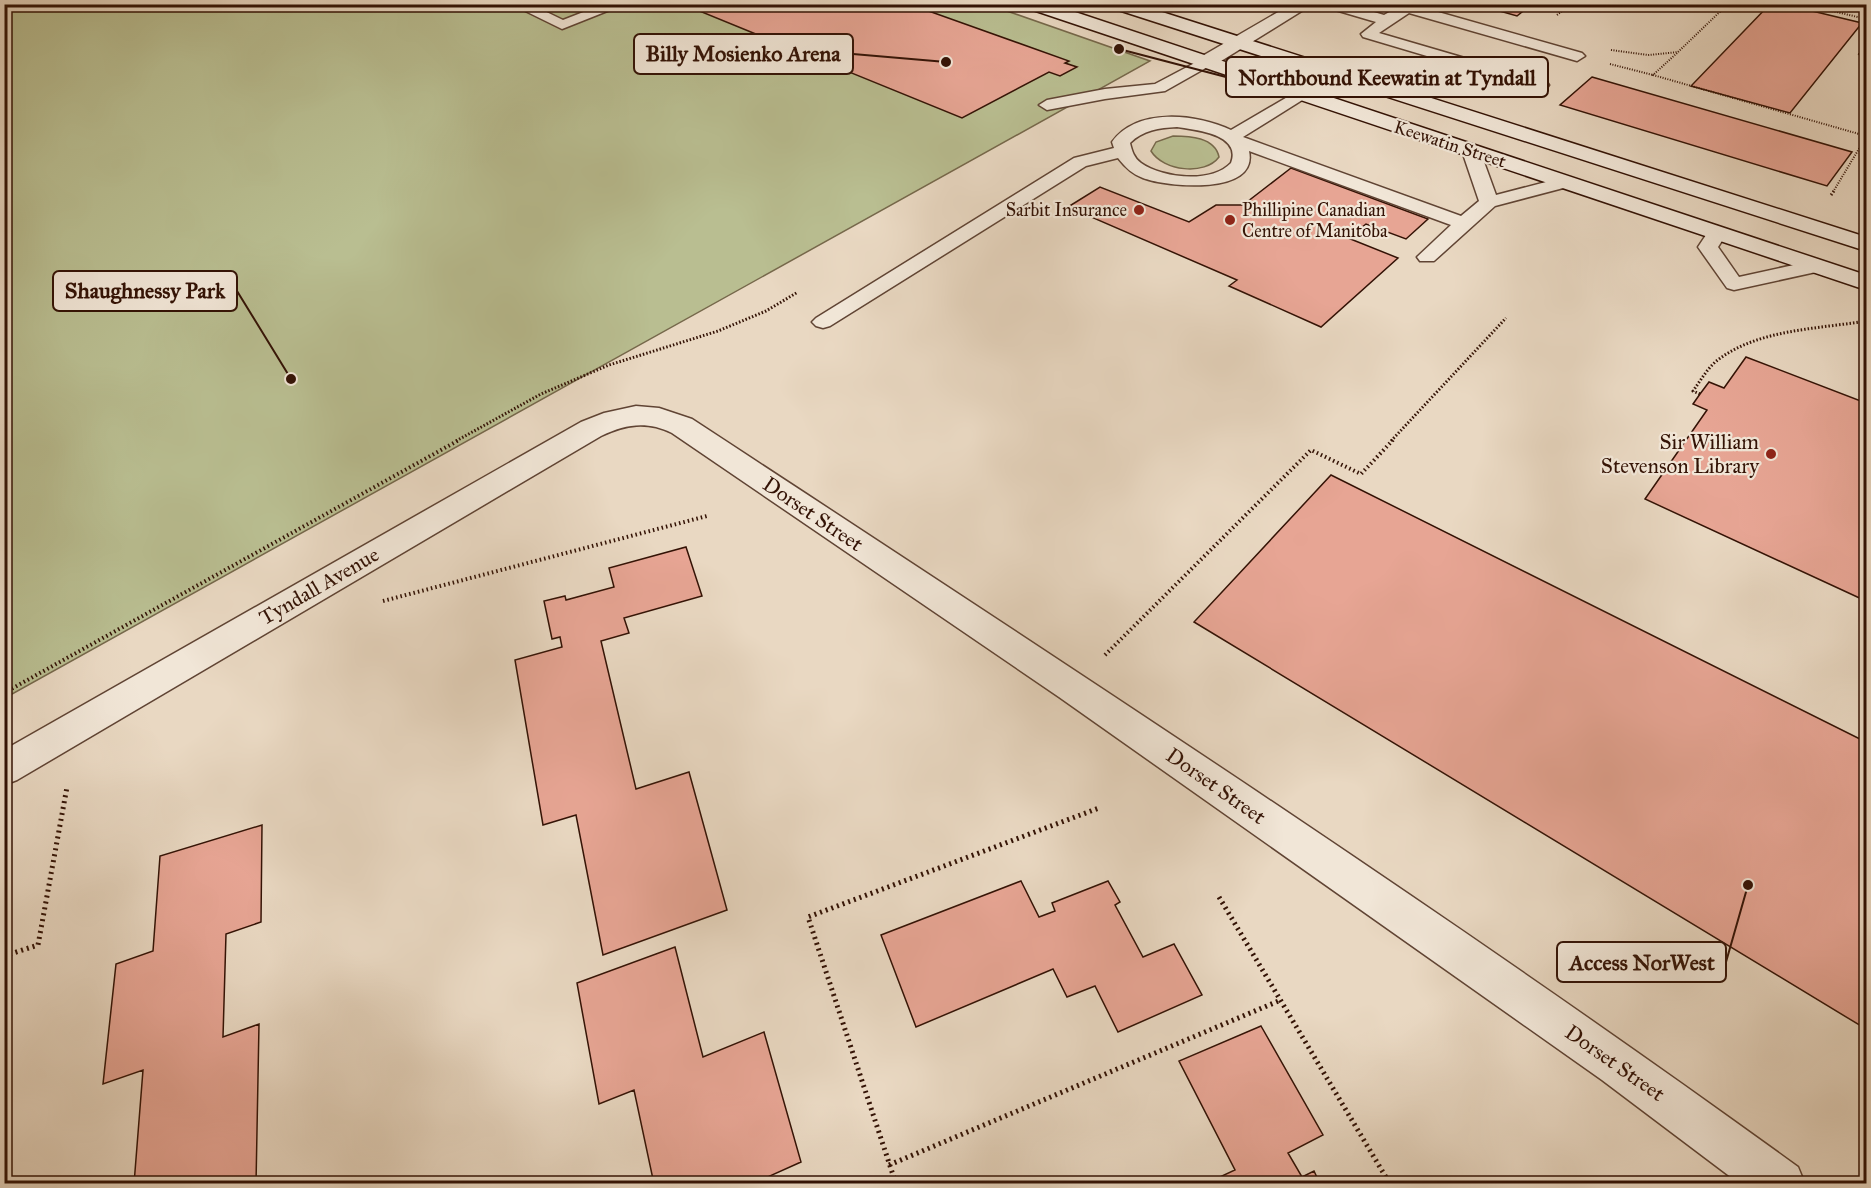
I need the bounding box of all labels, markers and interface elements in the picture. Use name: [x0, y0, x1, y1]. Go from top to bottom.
callout: Billy Mosienko Arena: [634, 34, 853, 74]
text: Billy Mosienko Arena: [645, 40, 841, 67]
callout: Northbound Keewatin at Tyndall: [1226, 57, 1548, 97]
text: Northbound Keewatin at Tyndall: [1238, 64, 1537, 91]
street label: Keewatin Street: [1391, 116, 1509, 173]
place label: Sarbit Insurance: [1006, 199, 1127, 221]
place label: Phillipine Canadian Centre of Manitoba: [1242, 199, 1388, 242]
marker: Sarbit Insurance: [1132, 203, 1146, 217]
marker: Phillipine Canadian Centre of Manitoba: [1223, 213, 1237, 227]
callout: Shaughnessy Park: [53, 271, 237, 311]
text: Shaughnessy Park: [65, 277, 226, 304]
place label: Sir William Stevenson Library: [1601, 429, 1760, 479]
marker: Sir William Stevenson Library: [1764, 447, 1778, 461]
street label: Dorset Street: [758, 471, 869, 557]
street label: Tyndall Avenue: [254, 541, 384, 631]
street label: Dorset Street: [1161, 742, 1271, 830]
callout: Access NorWest: [1557, 942, 1726, 982]
text: Access NorWest: [1567, 949, 1715, 976]
street label: Dorset Street: [1560, 1019, 1670, 1107]

